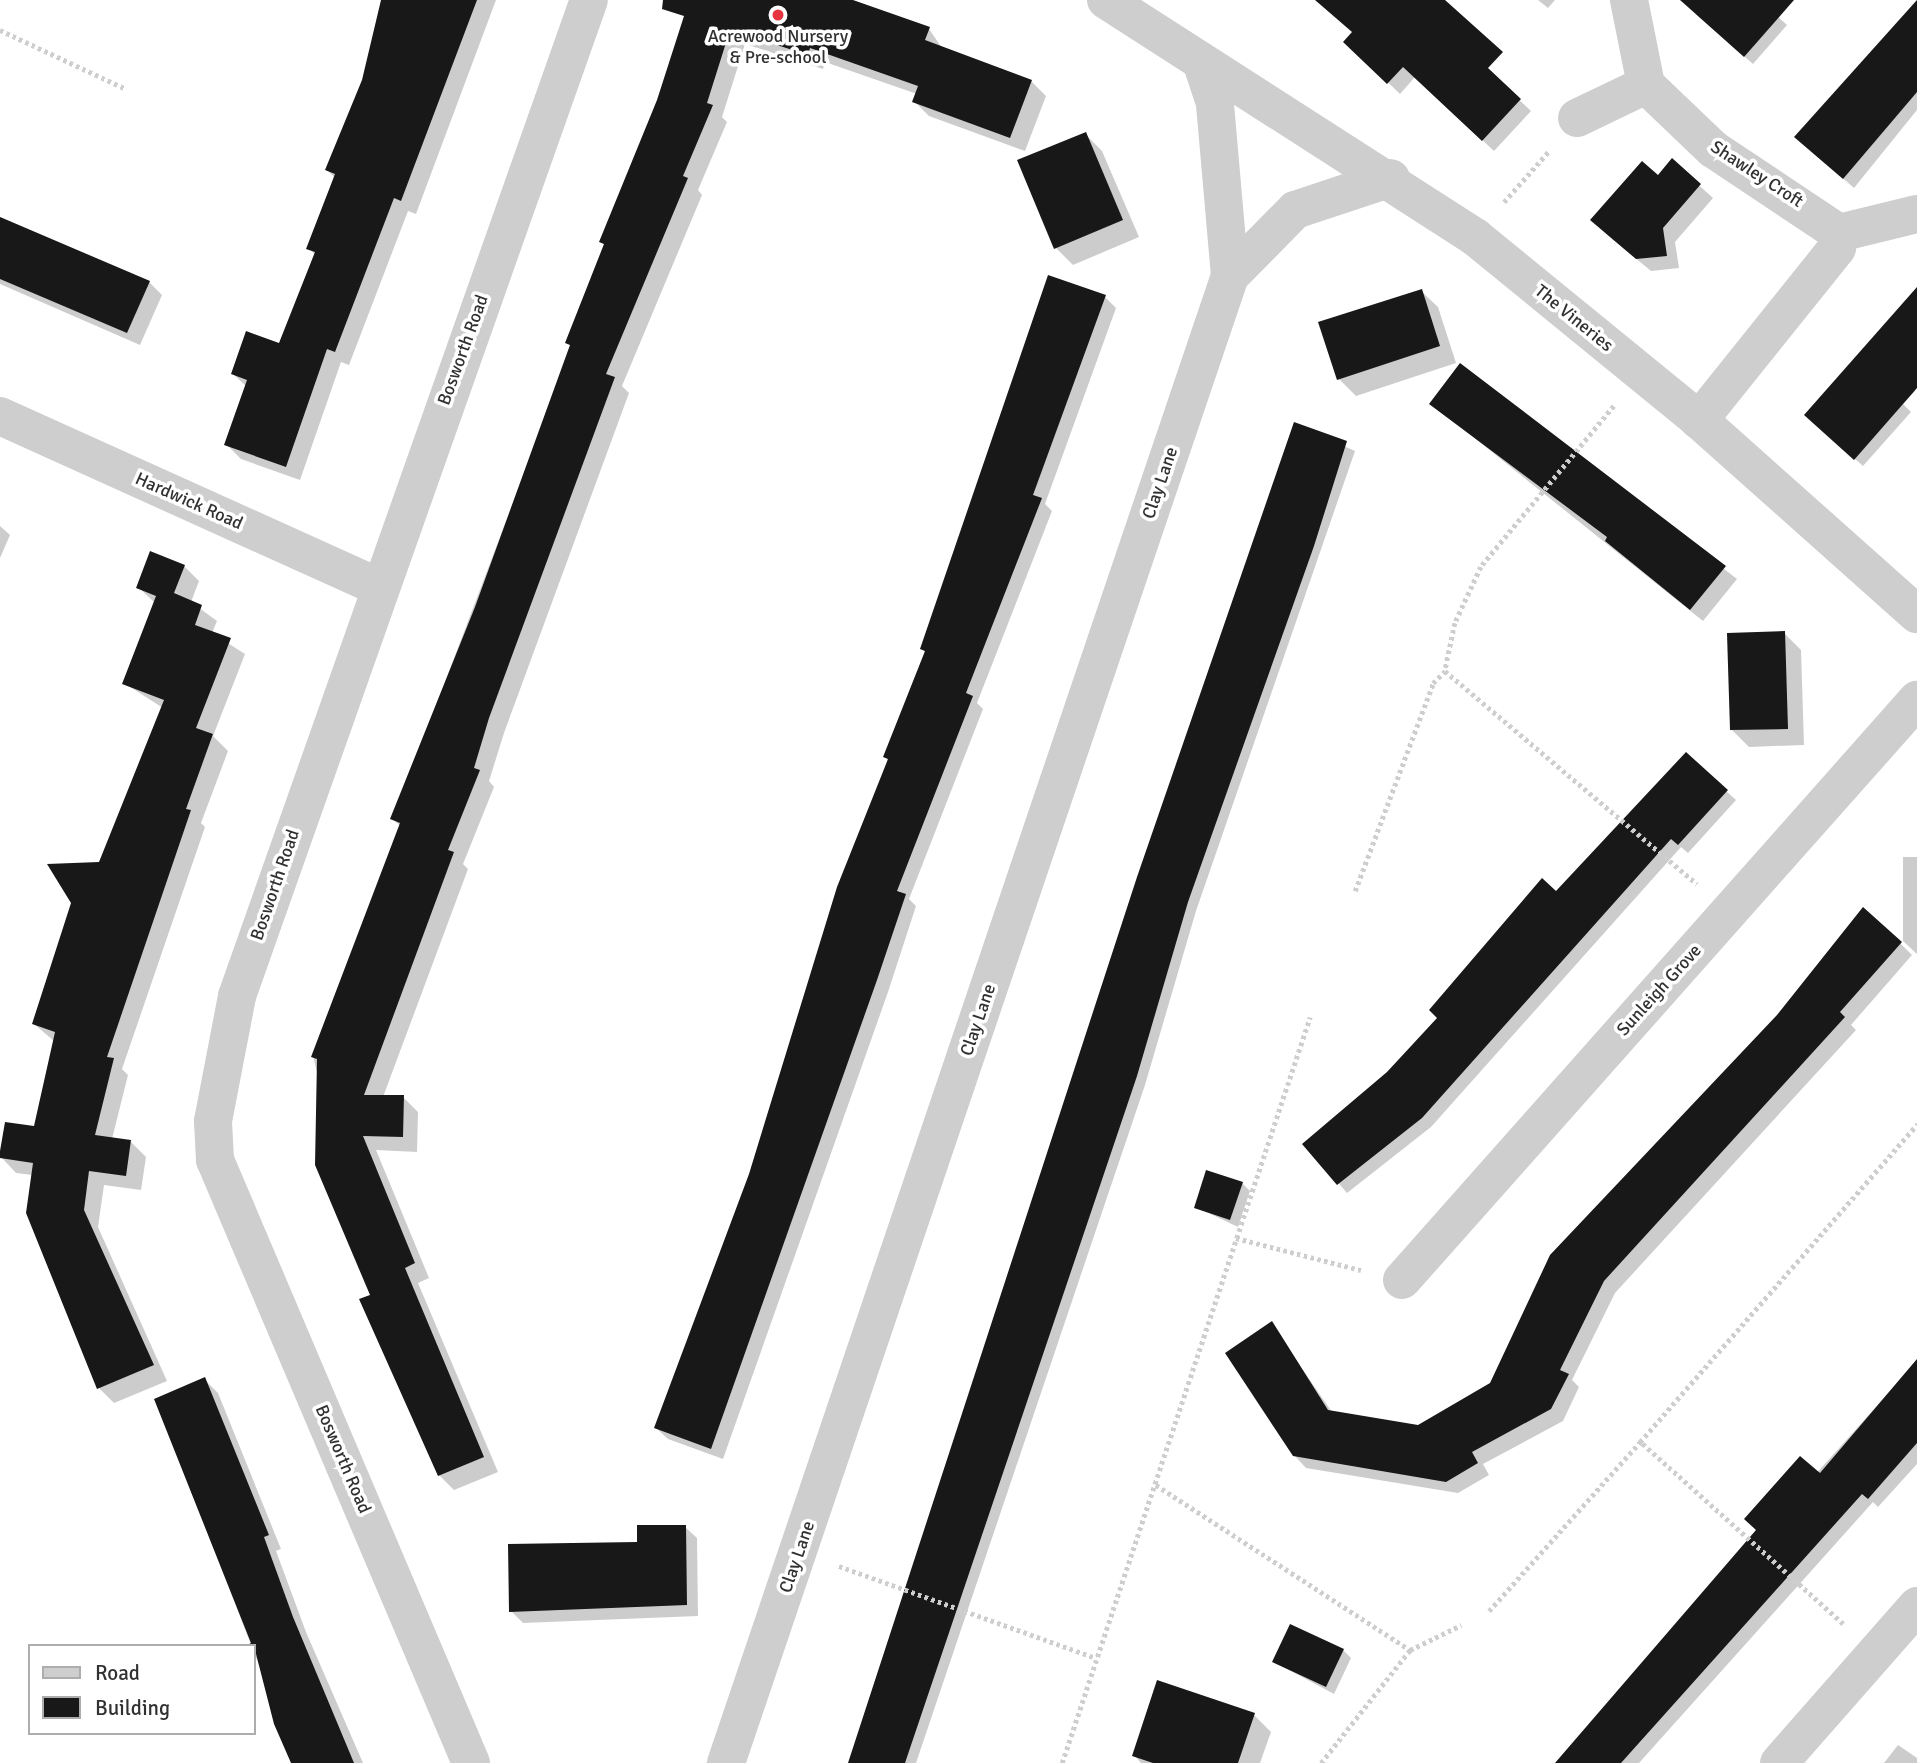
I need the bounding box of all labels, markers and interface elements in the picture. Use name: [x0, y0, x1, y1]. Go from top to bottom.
marker: Acrewood Nursery & Pre-school: [770, 7, 786, 23]
place label: Acrewood Nursery & Pre-school: [708, 26, 848, 68]
street label: Shawley Croft: [1707, 136, 1807, 212]
street label: The Vineries: [1531, 280, 1617, 356]
street label: Bosworth Road: [433, 292, 493, 408]
street label: Clay Lane: [1138, 444, 1182, 522]
street label: Hardwick Road: [132, 468, 246, 534]
street label: Bosworth Road: [246, 827, 304, 943]
street label: Sunleigh Grove: [1612, 940, 1706, 1040]
street label: Clay Lane: [956, 981, 1000, 1059]
street label: Bosworth Road: [310, 1401, 376, 1517]
street label: Clay Lane: [775, 1518, 819, 1596]
legend: [28, 1644, 256, 1735]
text: Road: [95, 1660, 140, 1686]
text: Building: [95, 1695, 170, 1721]

